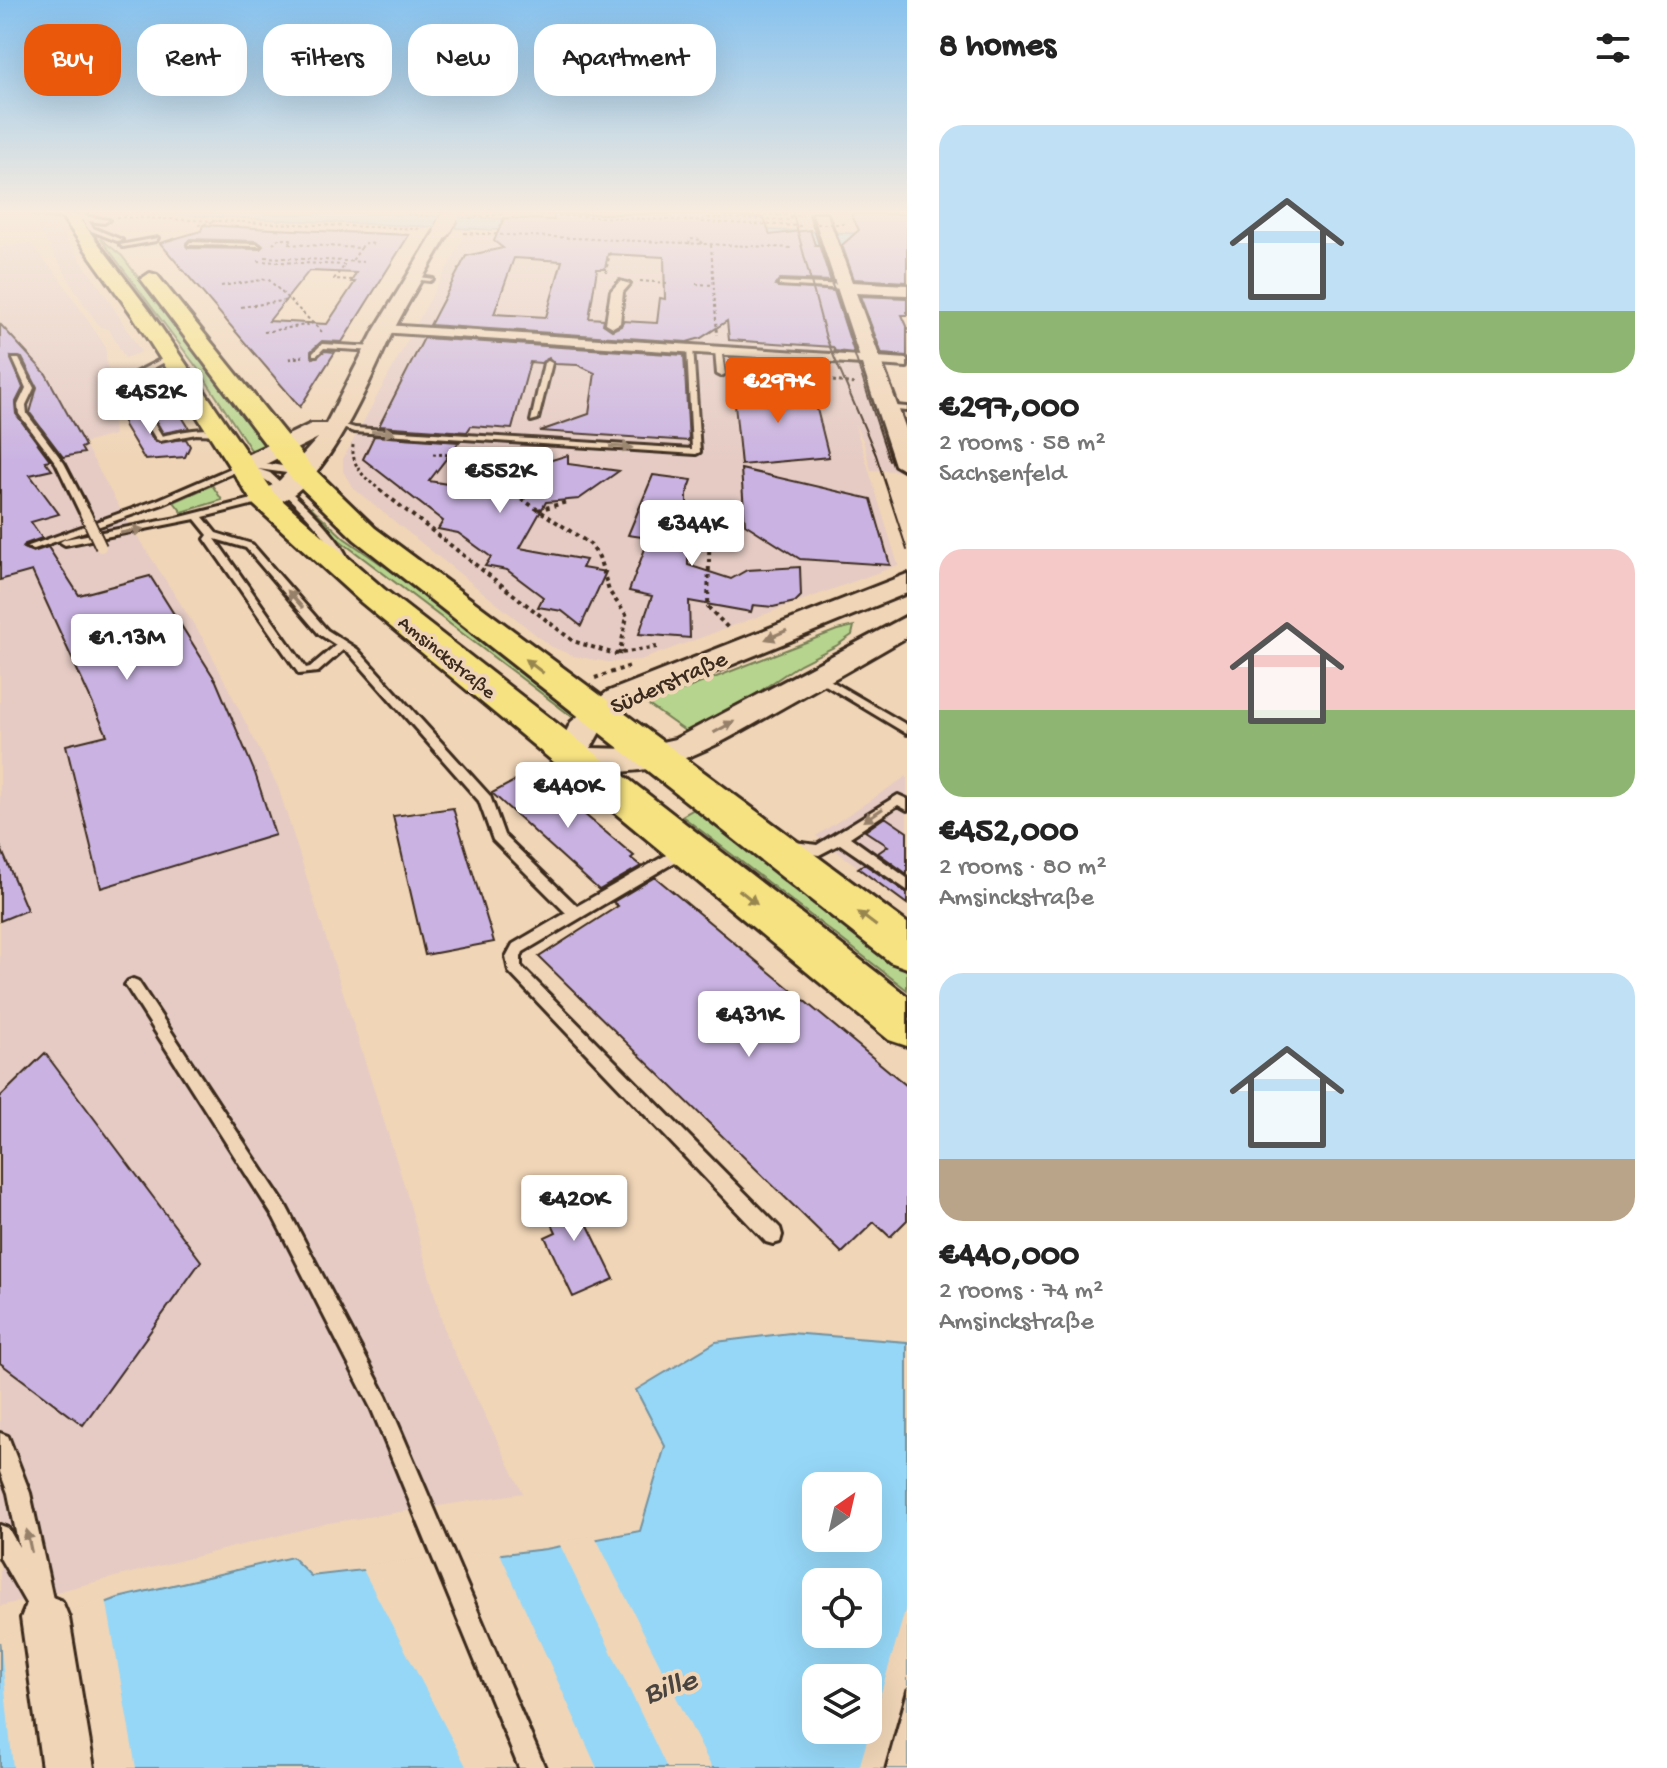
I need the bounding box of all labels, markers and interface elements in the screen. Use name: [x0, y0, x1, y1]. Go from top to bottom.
chip: Buy: [24, 24, 121, 96]
chip: Rent: [137, 24, 247, 96]
chip: Filters: [263, 24, 392, 96]
chip: New: [408, 24, 518, 96]
chip: Apartment: [534, 24, 716, 96]
icon: filters: [1591, 26, 1635, 70]
text: 8 homes: [939, 28, 1056, 68]
icon: home: [1215, 177, 1359, 321]
pin: €297K: [722, 357, 834, 425]
text: €297K: [743, 367, 813, 398]
pin: €452K: [94, 368, 206, 436]
text: €452K: [116, 378, 184, 409]
text: €297,000: [939, 389, 1079, 429]
one-way arrow: [371, 426, 396, 439]
text: 2 rooms · 58 m²: [939, 429, 1105, 460]
one-way arrow: [609, 441, 634, 454]
pin: €552K: [444, 447, 556, 515]
text: €552K: [465, 457, 535, 488]
text: Sachsenfeld: [939, 460, 1066, 491]
pin: €344K: [636, 500, 748, 568]
text: €344K: [658, 510, 726, 541]
one-way arrow: [120, 524, 145, 536]
one-way arrow: [287, 590, 305, 609]
icon: home: [1215, 601, 1359, 745]
street label: Amsinckstraße: [392, 612, 500, 706]
pin: €1.13M: [62, 614, 192, 682]
text: €1.13M: [89, 624, 165, 655]
one-way arrow: [764, 628, 788, 641]
street label: Süderstraße: [607, 645, 733, 723]
one-way arrow: [523, 659, 544, 675]
one-way arrow: [713, 720, 735, 734]
pin: €440K: [512, 762, 624, 830]
text: €440K: [533, 772, 603, 803]
one-way arrow: [863, 807, 884, 822]
text: €452,000: [939, 813, 1078, 853]
text: 2 rooms · 80 m²: [939, 853, 1107, 884]
text: Amsinckstraße: [939, 884, 1094, 915]
one-way arrow: [738, 889, 758, 905]
one-way arrow: [857, 911, 877, 927]
pin: €431K: [693, 991, 805, 1059]
text: €431K: [716, 1001, 782, 1032]
icon: home: [1215, 1025, 1359, 1169]
pin: €420K: [518, 1175, 630, 1243]
text: €420K: [539, 1185, 609, 1216]
text: €440,000: [939, 1237, 1079, 1277]
text: 2 rooms · 74 m²: [939, 1277, 1103, 1308]
text: Amsinckstraße: [939, 1308, 1094, 1339]
north arrow: [802, 1472, 882, 1552]
map controls: [802, 1472, 882, 1744]
one-way arrow: [22, 1529, 35, 1554]
button: locate: [802, 1568, 882, 1648]
water label: Bille: [639, 1662, 703, 1715]
button: layers: [802, 1664, 882, 1744]

